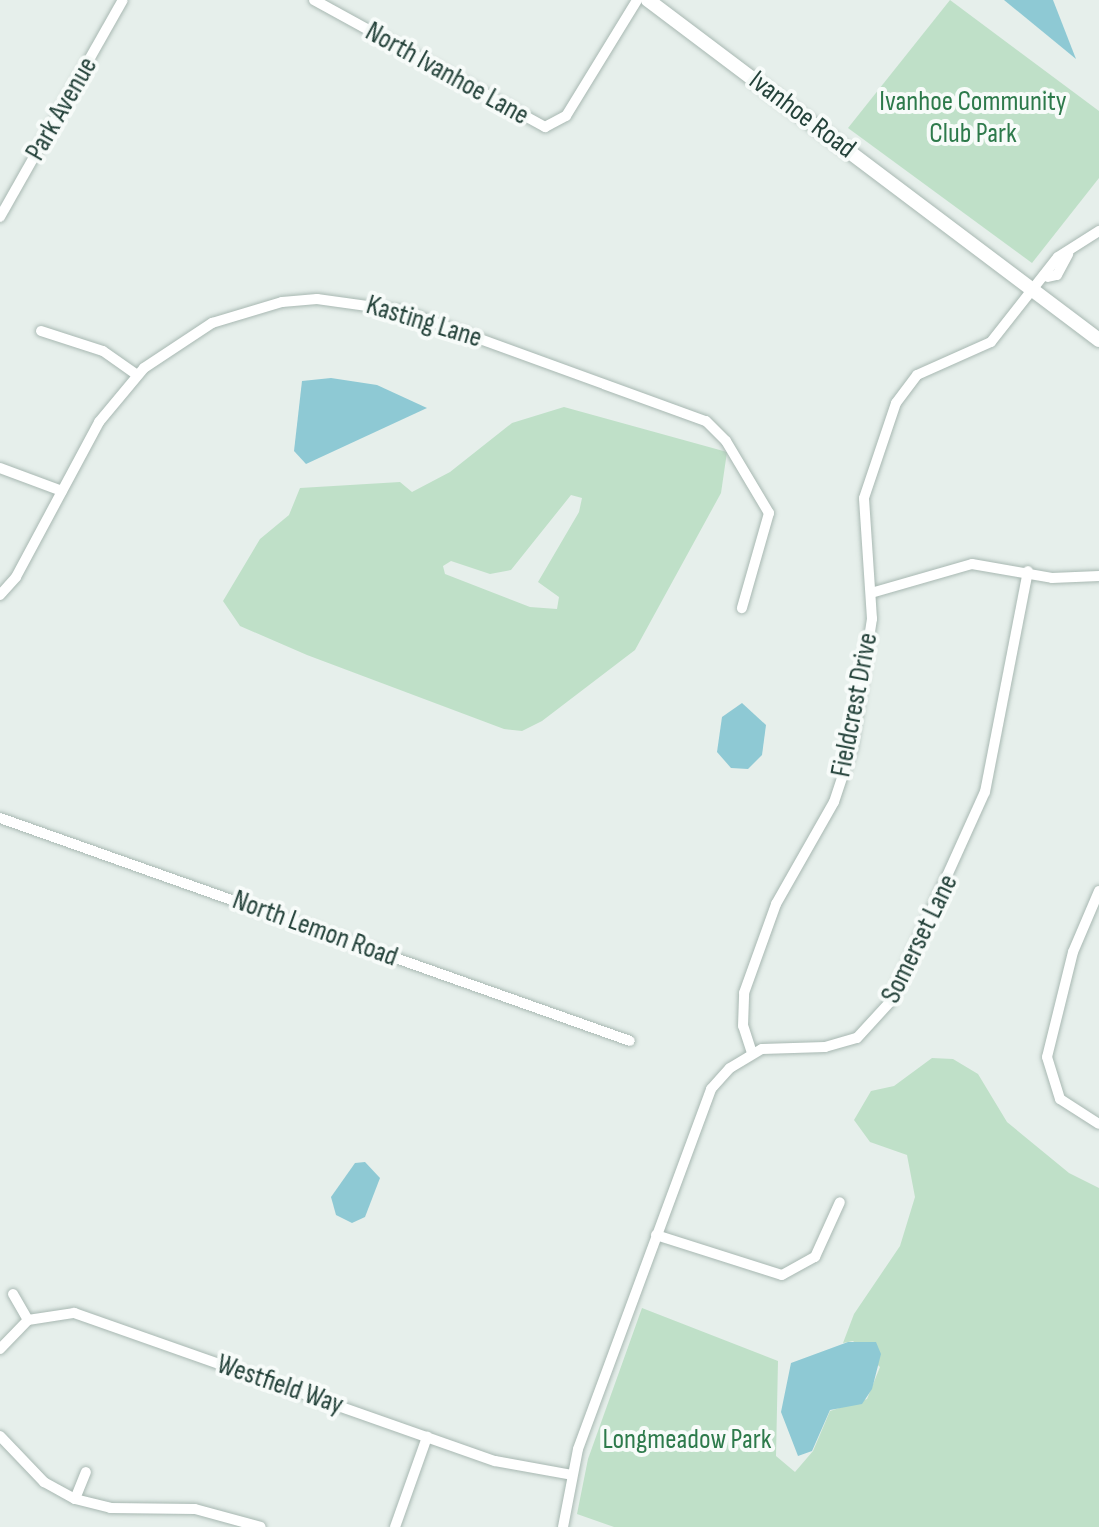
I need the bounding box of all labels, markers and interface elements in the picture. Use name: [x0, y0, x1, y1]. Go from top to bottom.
street label: North Ivanhoe Lane: [359, 15, 535, 133]
street label: Park Avenue: [19, 51, 105, 167]
street label: Ivanhoe Road: [742, 64, 862, 166]
park label: Ivanhoe Community Club Park: [879, 85, 1067, 151]
street label: Kasting Lane: [362, 289, 486, 355]
street label: Fieldcrest Drive: [825, 630, 885, 780]
street label: Somerset Lane: [874, 869, 966, 1009]
street label: North Lemon Road: [228, 884, 402, 974]
street label: Westfield Way: [212, 1348, 348, 1422]
park label: Longmeadow Park: [602, 1423, 772, 1457]

